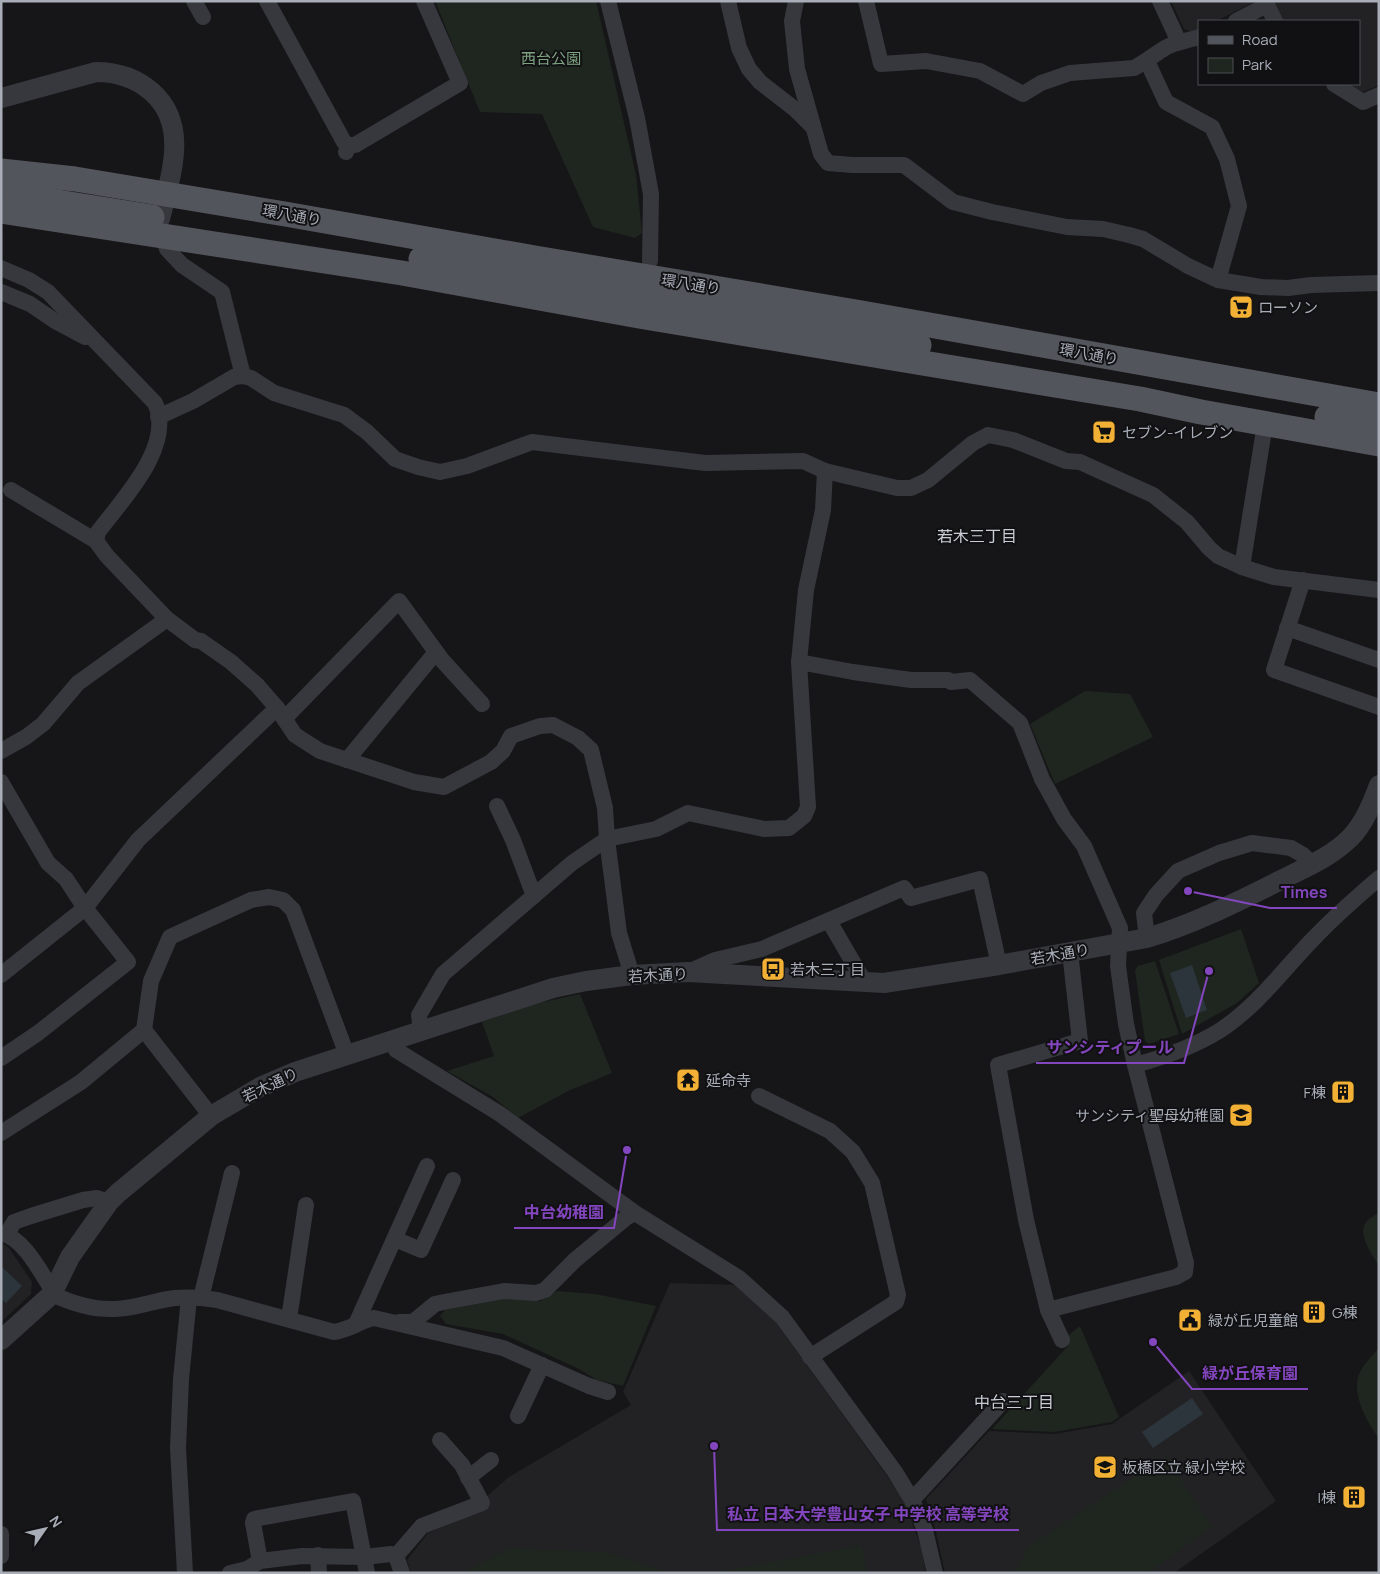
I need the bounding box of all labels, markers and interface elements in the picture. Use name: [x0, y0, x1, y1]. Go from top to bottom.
legend: [1198, 20, 1360, 85]
text: Road: [1242, 29, 1278, 50]
park label: 西台公園: [521, 48, 581, 69]
text: Park: [1242, 54, 1272, 75]
street label: 環八通り: [261, 199, 323, 231]
street label: 環八通り: [660, 269, 722, 299]
supermarket icon: ローソン: [1228, 294, 1254, 320]
place label: ローソン: [1258, 297, 1318, 318]
street label: 環八通り: [1058, 338, 1120, 370]
supermarket icon: セブン-イレブン: [1091, 419, 1117, 445]
place label: セブン-イレブン: [1122, 422, 1233, 443]
district label: 若木三丁目: [937, 525, 1017, 547]
callout: Times: [1270, 877, 1337, 908]
text: Times: [1281, 881, 1328, 903]
street label: 若木通り: [1029, 938, 1091, 970]
bus stop icon: 若木三丁目: [760, 956, 786, 982]
place label: 若木三丁目: [790, 959, 865, 980]
street label: 若木通り: [627, 963, 689, 987]
callout: サンシティプール: [1036, 1032, 1184, 1063]
text: サンシティプール: [1046, 1036, 1174, 1058]
street label: 若木通り: [238, 1062, 302, 1108]
temple icon: 延命寺: [675, 1067, 701, 1093]
place label: 延命寺: [706, 1070, 751, 1091]
building icon: F棟: [1330, 1079, 1356, 1105]
place label: F棟: [1303, 1082, 1326, 1103]
school or university icon: サンシティ聖母幼稚園: [1228, 1102, 1254, 1128]
place label: サンシティ聖母幼稚園: [1075, 1105, 1224, 1126]
callout: 中台幼稚園: [514, 1197, 614, 1228]
text: 中台幼稚園: [524, 1201, 604, 1223]
building icon: G棟: [1301, 1299, 1327, 1325]
place label: G棟: [1332, 1302, 1358, 1323]
public building icon: 緑が丘児童館: [1177, 1307, 1203, 1333]
place label: 緑が丘児童館: [1208, 1310, 1298, 1331]
callout: 緑が丘保育園: [1192, 1358, 1308, 1389]
text: 緑が丘保育園: [1202, 1362, 1298, 1384]
district label: 中台三丁目: [974, 1391, 1054, 1413]
school or university icon: 板橋区立 緑小学校: [1092, 1454, 1118, 1480]
place label: 板橋区立 緑小学校: [1122, 1457, 1245, 1478]
building icon: I棟: [1341, 1484, 1367, 1510]
place label: I棟: [1317, 1487, 1336, 1508]
callout: 私立 日本大学豊山女子 中学校 高等学校: [717, 1499, 1019, 1530]
text: 私立 日本大学豊山女子 中学校 高等学校: [727, 1503, 1009, 1525]
north arrow: [20, 1504, 70, 1554]
text: N: [46, 1512, 67, 1531]

